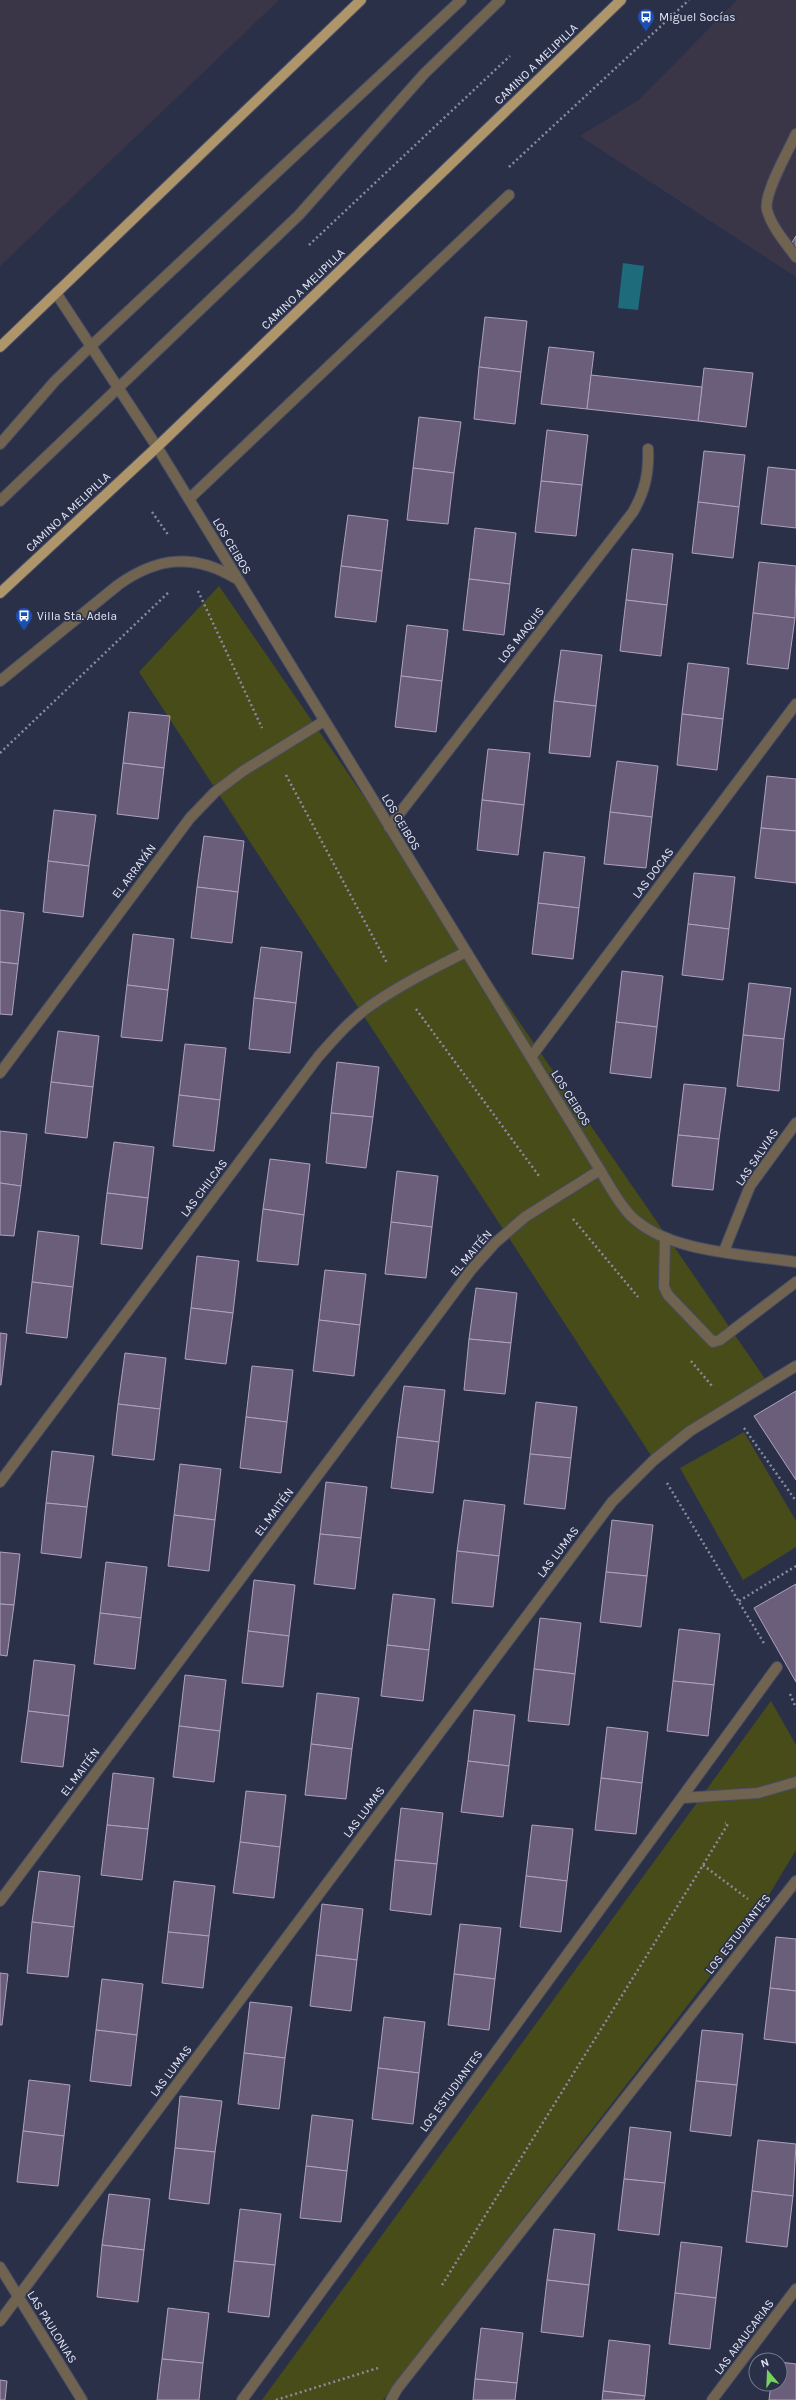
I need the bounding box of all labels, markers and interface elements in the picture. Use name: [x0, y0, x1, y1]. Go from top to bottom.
bus stop icon: Miguel Socías: [636, 7, 656, 32]
place label: Miguel Socías: [659, 10, 736, 24]
street label: CAMINO A MELIPILLA: [491, 21, 581, 107]
street label: CAMINO A MELIPILLA: [258, 246, 348, 332]
street label: CAMINO A MELIPILLA: [23, 469, 113, 555]
street label: LOS CEIBOS: [210, 515, 254, 577]
street label: LOS MAQUIS: [495, 604, 547, 666]
bus stop icon: Villa Sta. Adela: [14, 606, 34, 631]
place label: Villa Sta. Adela: [37, 609, 117, 623]
street label: LOS CEIBOS: [379, 791, 423, 853]
street label: EL ARRAYÁN: [108, 841, 159, 901]
street label: LAS DOCAS: [629, 845, 677, 901]
street label: LOS CEIBOS: [548, 1067, 594, 1129]
street label: LAS SALVIAS: [733, 1126, 781, 1188]
street label: LAS CHILCAS: [178, 1156, 230, 1220]
street label: EL MAITÉN: [446, 1226, 495, 1279]
street label: EL MAITÉN: [251, 1485, 297, 1539]
street label: LAS LUMAS: [534, 1524, 582, 1580]
street label: EL MAITÉN: [57, 1745, 103, 1799]
street label: LAS LUMAS: [340, 1784, 388, 1840]
street label: LOS ESTUDIANTES: [702, 1891, 774, 1977]
street label: LAS LUMAS: [147, 2043, 195, 2099]
street label: LOS ESTUDIANTES: [417, 2047, 485, 2135]
street label: LAS PAULONIAS: [24, 2288, 80, 2366]
street label: LAS ARAUCARIAS: [711, 2297, 777, 2377]
north arrow: [748, 2352, 788, 2392]
text: N: [759, 2356, 771, 2370]

